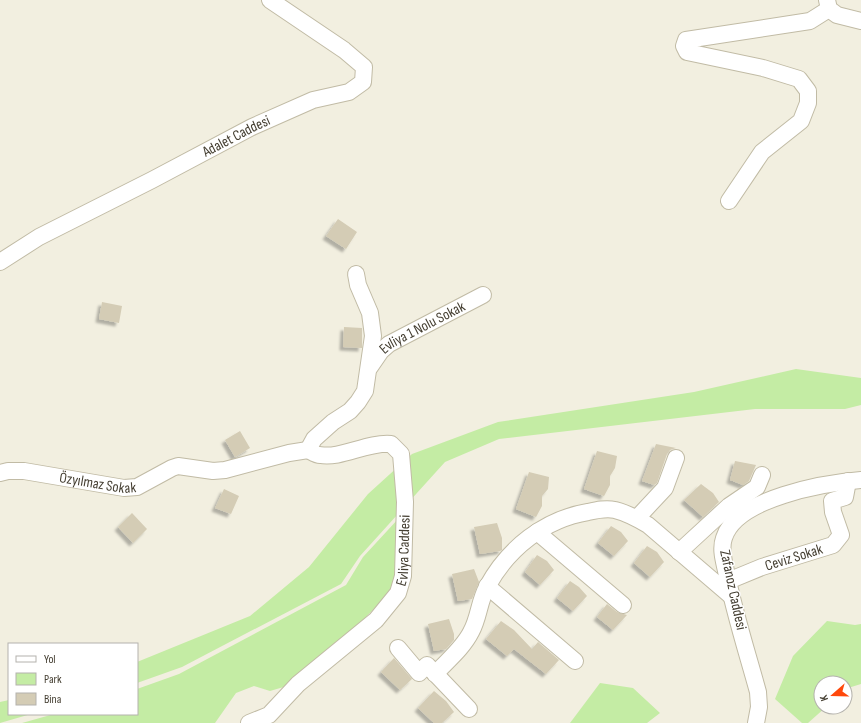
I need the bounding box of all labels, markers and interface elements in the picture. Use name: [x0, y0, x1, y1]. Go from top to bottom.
street label: Adalet Caddesi: [198, 111, 273, 162]
street label: Evliya 1 Nolu Sokak: [375, 297, 468, 358]
street label: Özyılmaz Sokak: [58, 468, 137, 497]
street label: Evliya Caddesi: [391, 514, 414, 588]
street label: Ceviz Sokak: [763, 539, 825, 575]
street label: Zafanoz Caddesi: [715, 548, 751, 632]
legend: [8, 643, 138, 715]
text: Yol: [44, 652, 56, 667]
text: Park: [44, 672, 62, 687]
north arrow: [813, 675, 853, 715]
text: Bina: [44, 692, 62, 707]
text: K: [817, 693, 831, 703]

